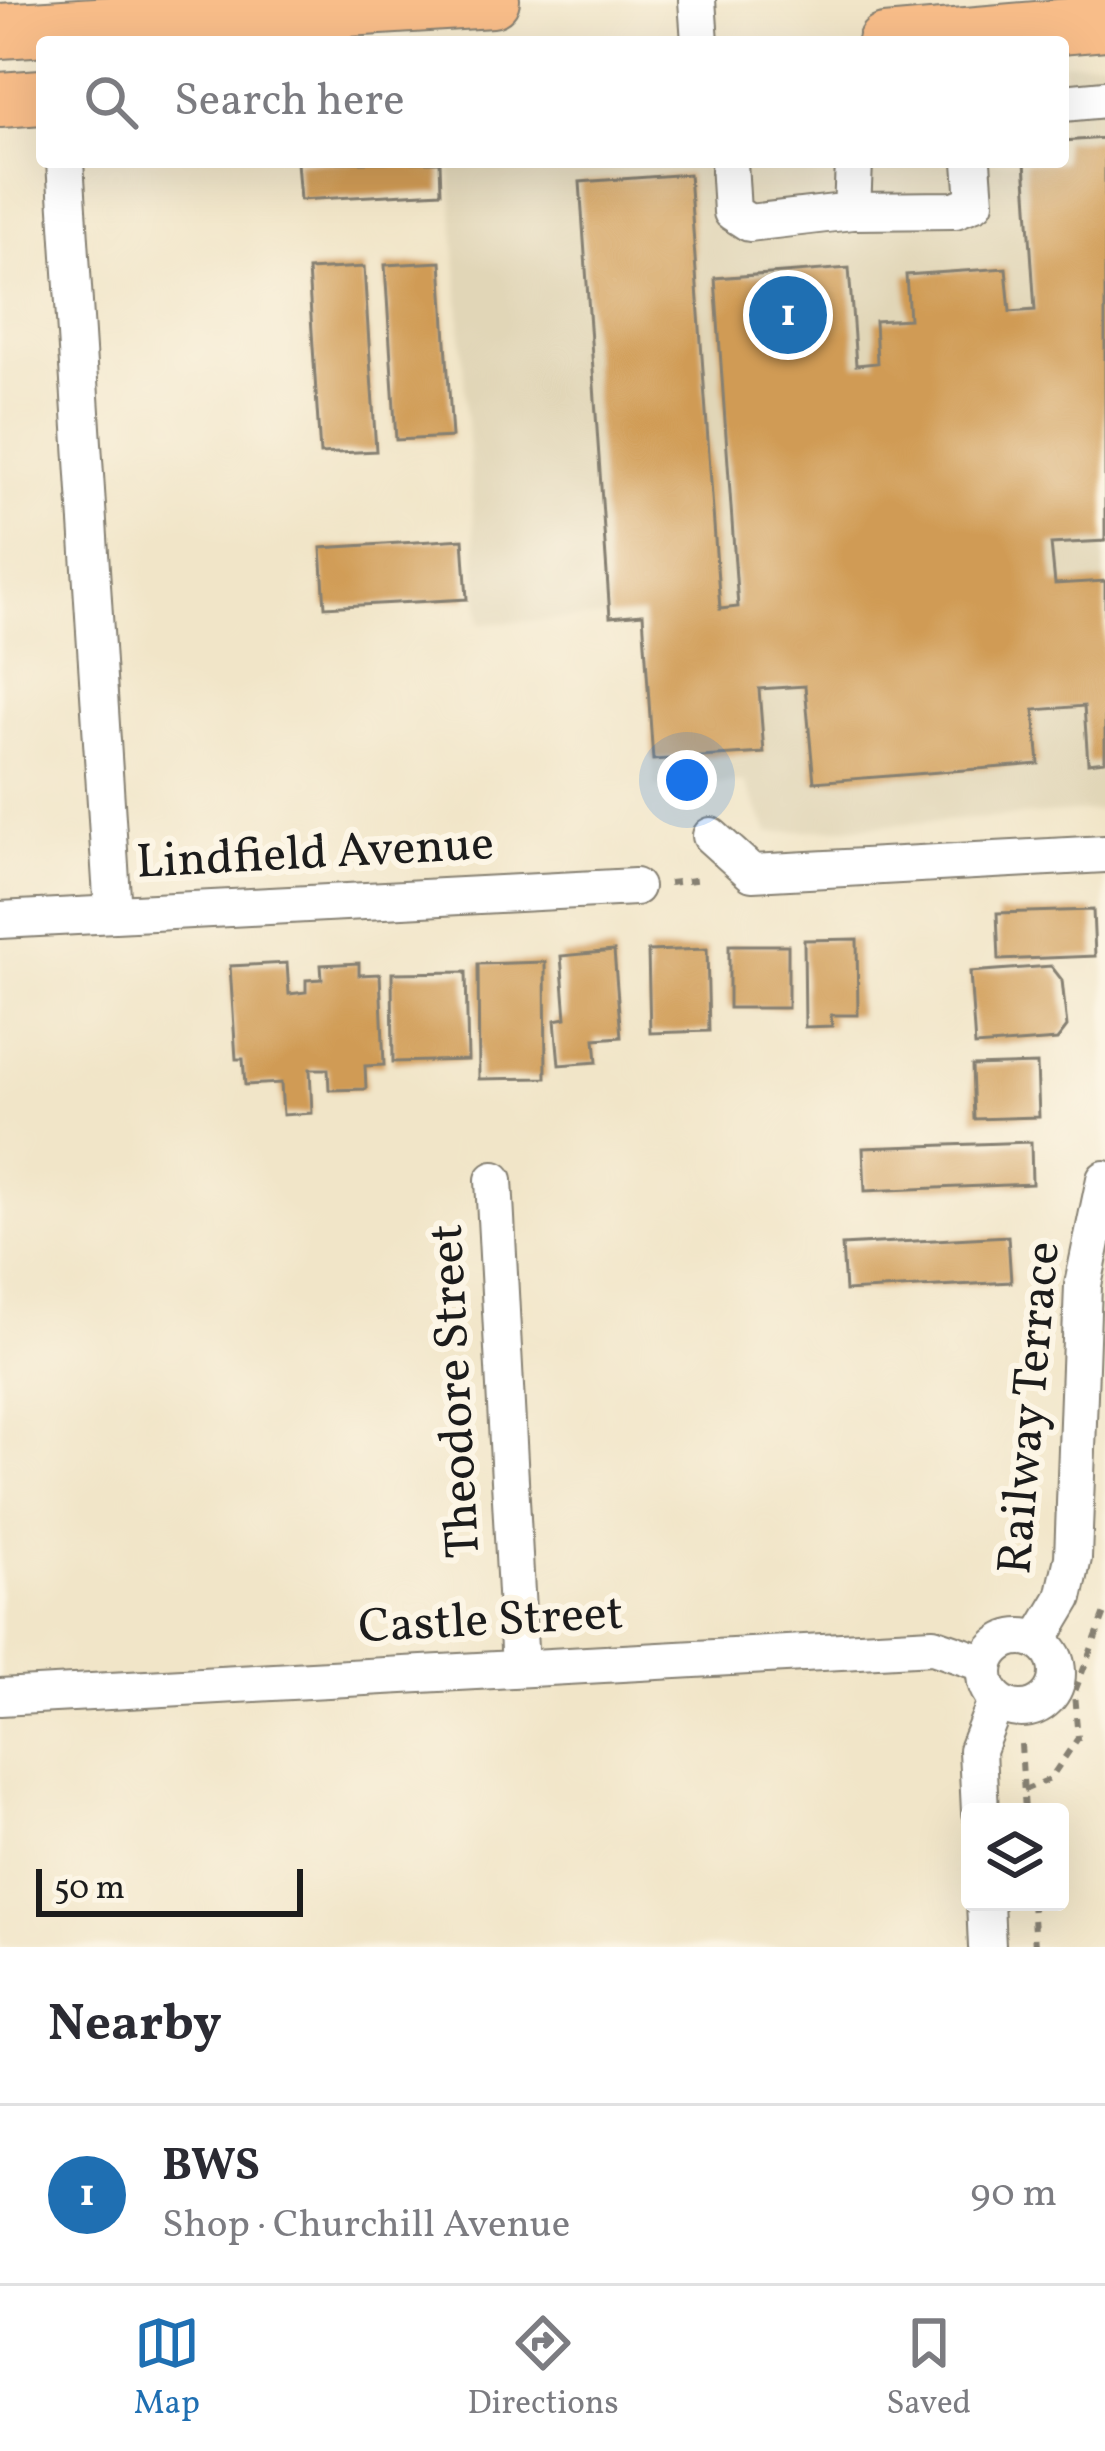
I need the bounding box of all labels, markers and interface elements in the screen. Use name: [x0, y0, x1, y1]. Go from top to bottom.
search box: [36, 36, 1069, 168]
icon: search: [78, 69, 144, 135]
text: Search here: [174, 71, 405, 134]
pin: 1: [749, 270, 827, 360]
your location: [657, 750, 717, 810]
street label: Lindfield Avenue: [135, 812, 495, 898]
street label: Theodore Street: [415, 1222, 499, 1560]
street label: Railway Terrace: [983, 1239, 1079, 1577]
street label: Castle Street: [357, 1582, 625, 1662]
map controls: [961, 1803, 1069, 1911]
button: layers: [961, 1803, 1069, 1911]
scale bar: [36, 1863, 303, 1916]
text: 50 m: [54, 1867, 125, 1913]
text: Nearby: [48, 1990, 222, 2061]
text: BWS: [162, 2136, 260, 2199]
text: 1: [79, 2168, 95, 2222]
text: 90 m: [970, 2168, 1057, 2222]
text: Shop · Churchill Avenue: [162, 2199, 570, 2253]
tab: Map: [134, 2310, 200, 2428]
tab: Directions: [467, 2310, 619, 2428]
tab: Saved: [886, 2310, 971, 2428]

